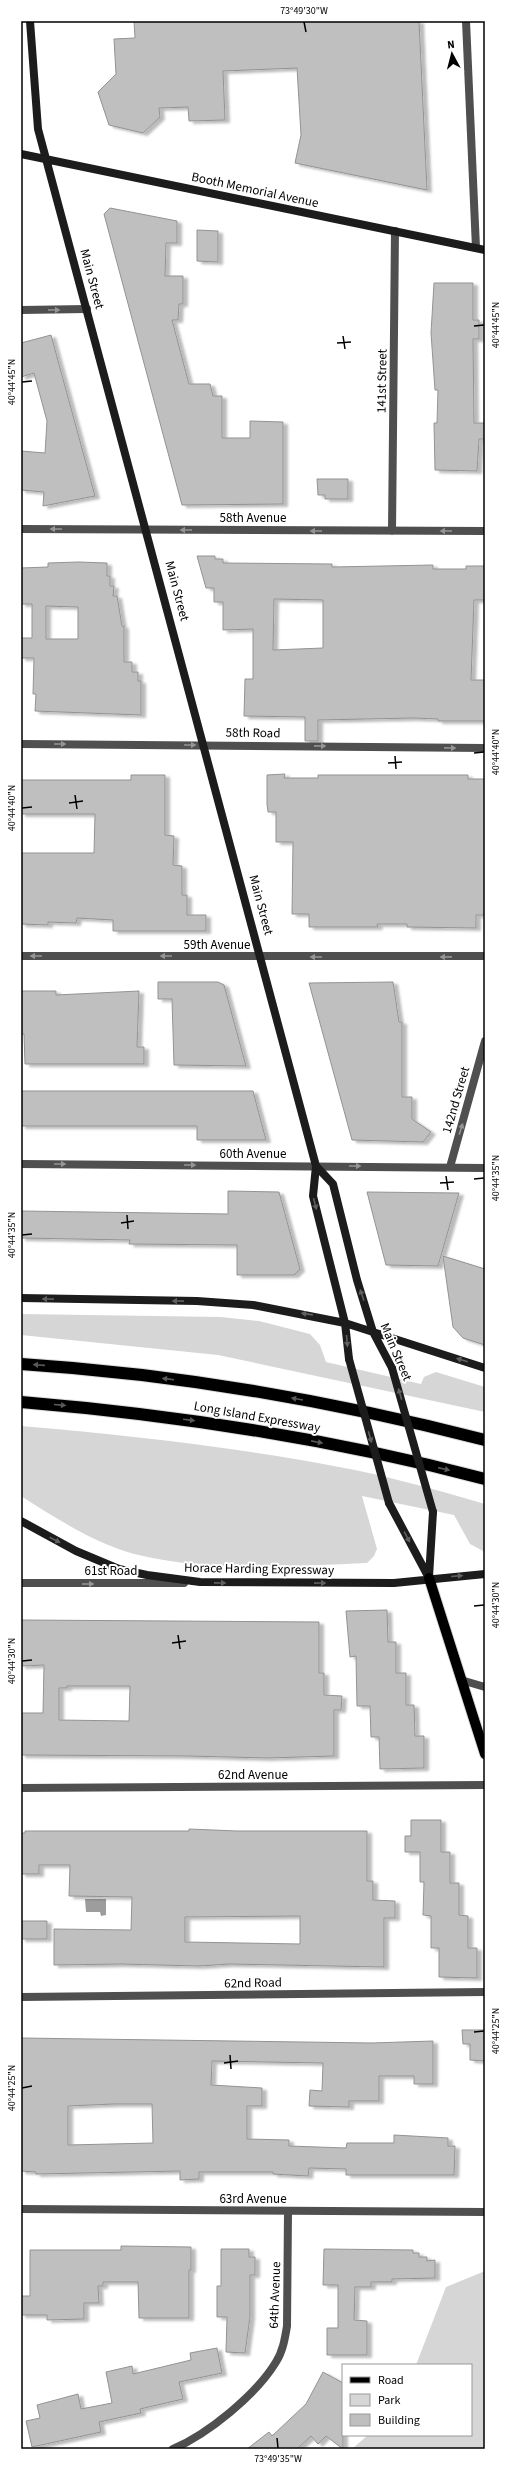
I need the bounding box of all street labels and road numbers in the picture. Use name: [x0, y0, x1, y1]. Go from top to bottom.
street label: Booth Memorial Avenue: [190, 168, 320, 212]
street label: Main Street: [75, 247, 109, 312]
street label: 141st Street: [372, 348, 392, 413]
street label: 58th Avenue: [219, 509, 287, 527]
street label: Main Street: [160, 559, 194, 624]
street label: 58th Road: [225, 724, 281, 742]
street label: Main Street: [244, 873, 278, 938]
street label: 59th Avenue: [183, 936, 251, 954]
street label: 142nd Street: [438, 1064, 474, 1136]
street label: 60th Avenue: [219, 1145, 287, 1163]
street label: Main Street: [376, 1320, 417, 1384]
street label: Long Island Expressway: [192, 1397, 322, 1437]
street label: Horace Harding Expressway: [184, 1559, 334, 1579]
street label: 61st Road: [84, 1562, 138, 1580]
street label: 62nd Avenue: [218, 1766, 288, 1784]
street label: 62nd Road: [224, 1973, 282, 1993]
street label: 63rd Avenue: [219, 2190, 287, 2208]
street label: 64th Avenue: [265, 2261, 285, 2329]

